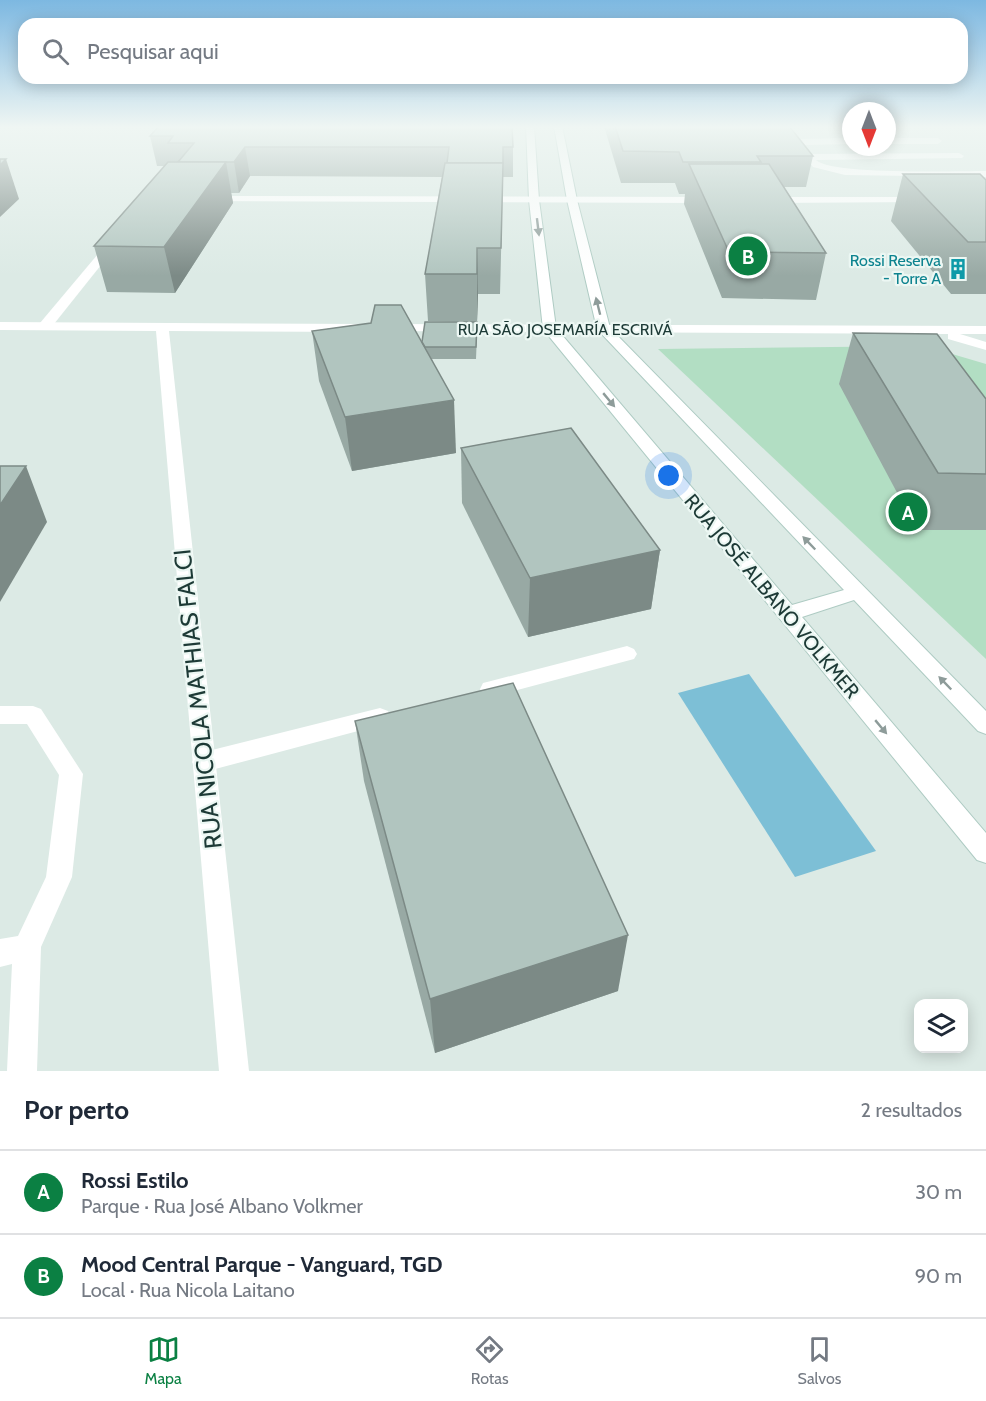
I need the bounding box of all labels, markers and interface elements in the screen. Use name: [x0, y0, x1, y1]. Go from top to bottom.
search box: [18, 18, 968, 84]
icon: search: [39, 35, 72, 68]
text: Pesquisar aqui: [87, 38, 219, 65]
north arrow: [842, 102, 896, 156]
one-way arrow: [533, 217, 542, 236]
pin: B: [728, 234, 768, 278]
place label: Rossi Reserva - Torre A: [850, 251, 941, 288]
building icon: Rossi Reserva - Torre A: [946, 257, 970, 281]
one-way arrow: [592, 296, 602, 315]
street label: RUA SÃO JOSEMARÍA ESCRIVÁ: [458, 320, 672, 339]
one-way arrow: [602, 392, 615, 408]
your location: [654, 461, 683, 490]
street label: RUA JOSÉ ALBANO VOLKMER: [679, 489, 865, 703]
pin: A: [888, 490, 928, 534]
one-way arrow: [803, 536, 817, 550]
street label: RUA NICOLA MATHIAS FALCI: [167, 548, 228, 850]
one-way arrow: [939, 676, 953, 690]
one-way arrow: [875, 719, 888, 735]
map controls: [914, 999, 968, 1053]
button: layers: [914, 999, 968, 1053]
text: Por perto: [24, 1094, 129, 1126]
text: 2 resultados: [861, 1098, 962, 1122]
text: Rossi Estilo: [81, 1167, 189, 1194]
text: A: [37, 1180, 50, 1204]
text: 30 m: [915, 1180, 962, 1204]
text: Parque · Rua José Albano Volkmer: [81, 1194, 363, 1218]
text: Mood Central Parque - Vanguard, TGD: [81, 1251, 443, 1278]
text: B: [37, 1264, 50, 1288]
text: 90 m: [915, 1264, 962, 1288]
text: Local · Rua Nicola Laitano: [81, 1278, 295, 1302]
tab: Mapa: [145, 1333, 182, 1388]
tab: Rotas: [471, 1333, 509, 1388]
tab: Salvos: [798, 1333, 841, 1388]

